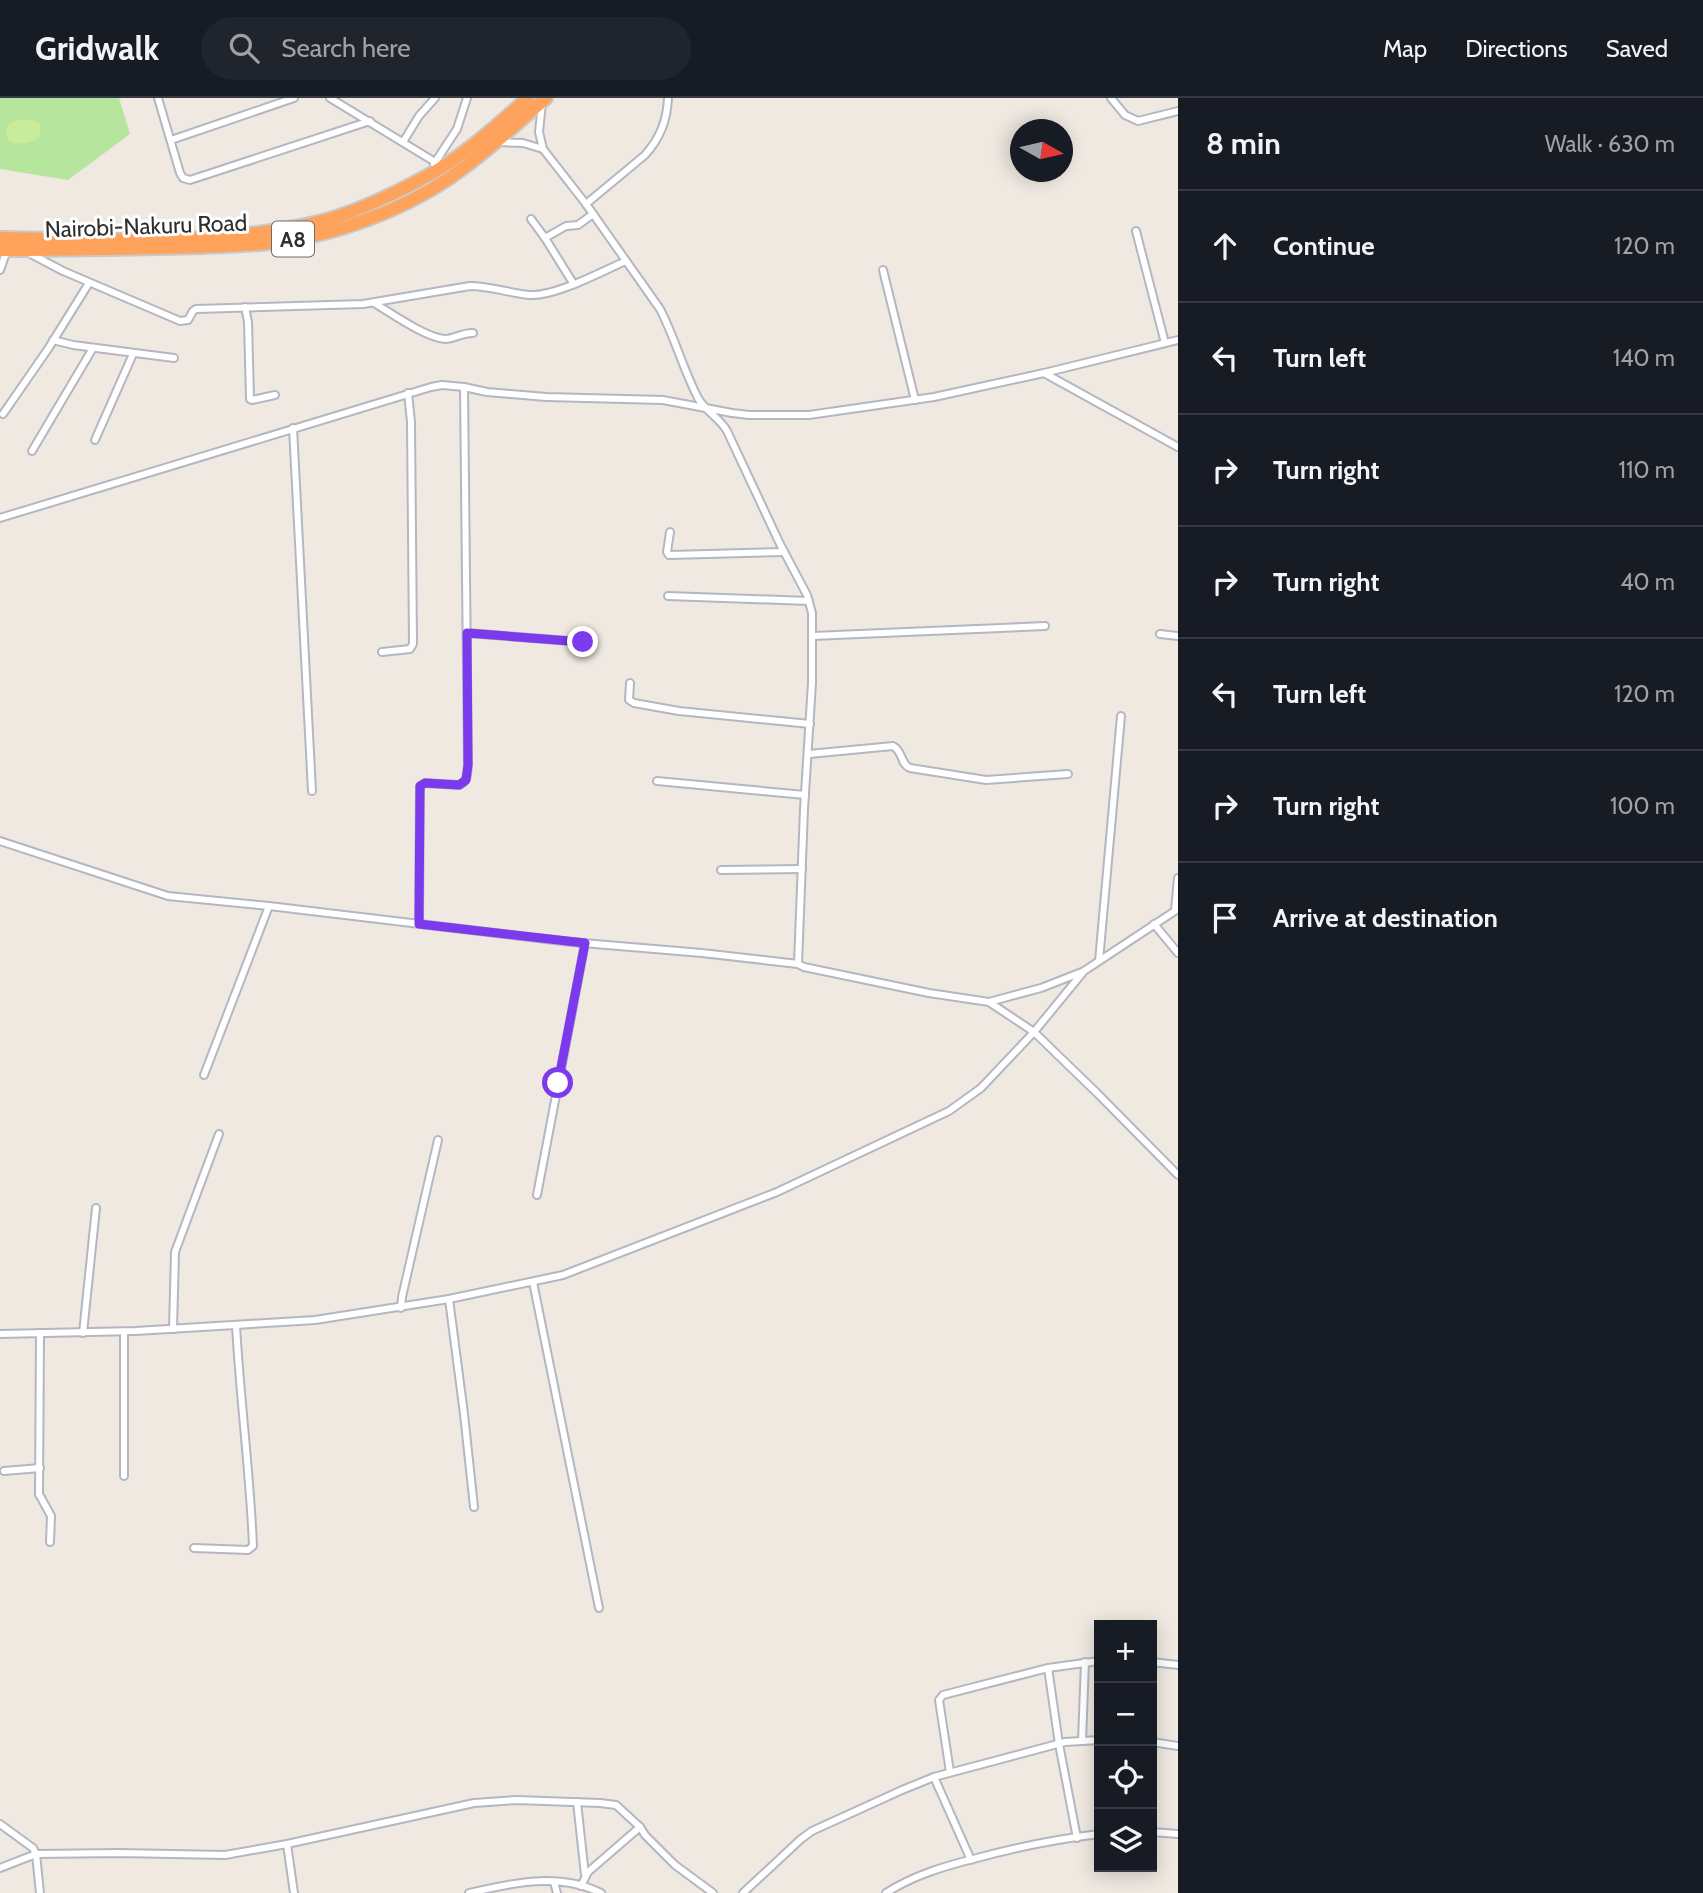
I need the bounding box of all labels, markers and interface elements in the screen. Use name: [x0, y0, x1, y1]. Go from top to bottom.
search box: [201, 17, 691, 80]
text: Gridwalk: [35, 28, 159, 68]
icon: search: [225, 29, 263, 67]
text: Search here: [281, 32, 410, 64]
text: Map: [1383, 34, 1427, 63]
text: Directions: [1465, 34, 1568, 63]
text: Saved: [1606, 34, 1668, 63]
north arrow: [1010, 119, 1073, 182]
text: 8 min: [1206, 125, 1281, 162]
text: Walk · 630 m: [1545, 130, 1675, 158]
street label: Nairobi-Nakuru Road: [44, 208, 248, 244]
road number: A8: [272, 222, 314, 256]
icon: ahead: [1206, 227, 1244, 265]
text: Continue: [1273, 230, 1375, 262]
text: 120 m: [1614, 232, 1675, 260]
icon: left: [1206, 339, 1244, 377]
text: Turn left: [1273, 342, 1366, 374]
text: 140 m: [1613, 344, 1675, 372]
icon: right: [1206, 451, 1244, 489]
text: Turn right: [1273, 454, 1379, 486]
text: 110 m: [1619, 456, 1675, 484]
icon: right: [1206, 563, 1244, 601]
text: Turn right: [1273, 566, 1379, 598]
text: 40 m: [1620, 568, 1675, 596]
route end: [567, 626, 598, 657]
icon: left: [1206, 675, 1244, 713]
text: Turn left: [1273, 678, 1366, 710]
text: 120 m: [1614, 680, 1675, 708]
icon: right: [1206, 787, 1244, 825]
text: Turn right: [1273, 790, 1379, 822]
text: 100 m: [1610, 792, 1675, 820]
icon: arrive: [1206, 899, 1244, 937]
text: Arrive at destination: [1273, 902, 1498, 934]
route start: [542, 1067, 573, 1098]
map controls: [1094, 1620, 1157, 1872]
button: +: [1094, 1620, 1157, 1683]
button: −: [1094, 1683, 1157, 1746]
button: locate: [1094, 1746, 1157, 1809]
button: layers: [1094, 1809, 1157, 1872]

